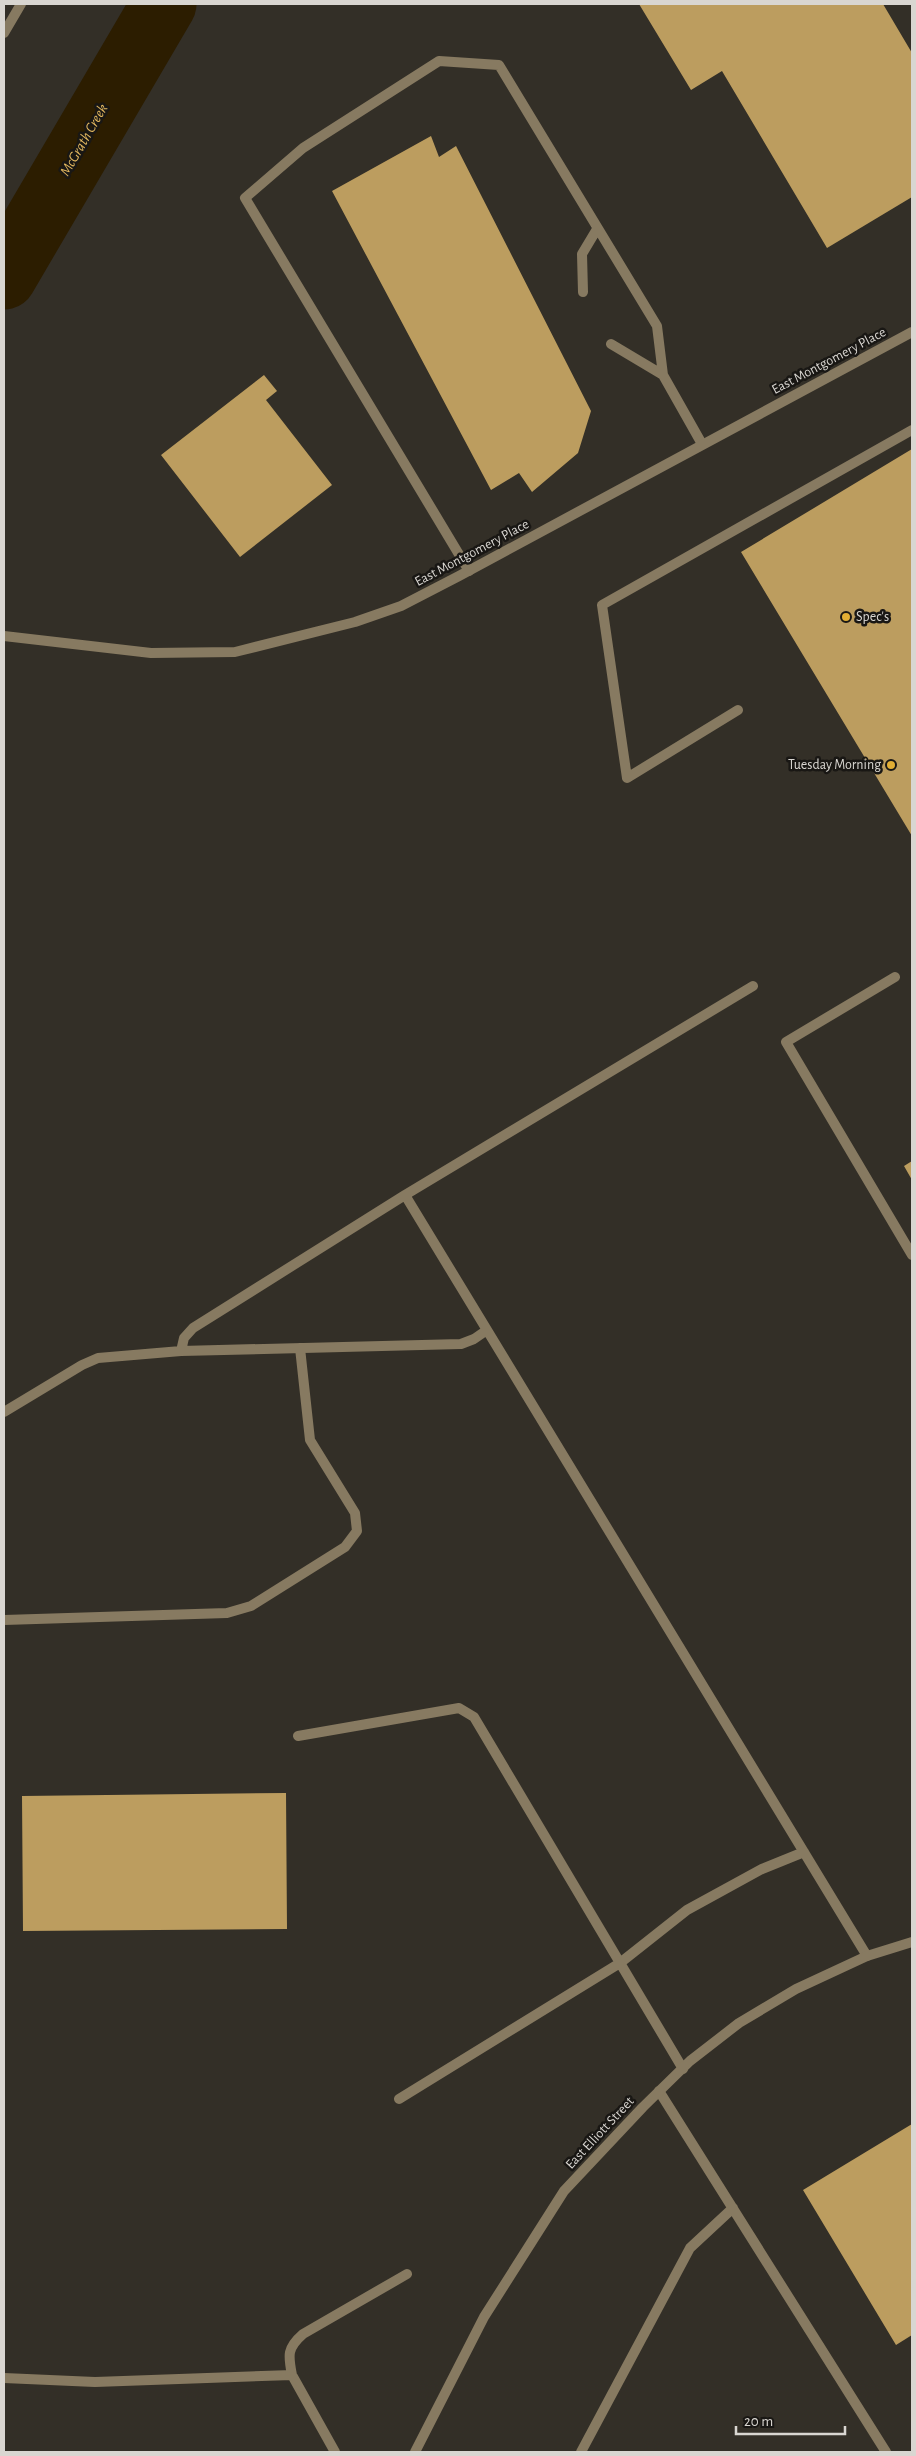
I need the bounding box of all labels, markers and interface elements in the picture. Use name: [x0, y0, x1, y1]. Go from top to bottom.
water label: McGrath Creek: [57, 101, 111, 179]
street label: East Montgomery Place: [770, 325, 888, 397]
street label: East Montgomery Place: [413, 517, 531, 589]
place label: Spec's: [856, 610, 889, 624]
marker: Spec's: [840, 611, 852, 623]
place label: Tuesday Morning: [788, 758, 881, 772]
marker: Tuesday Morning: [885, 759, 897, 771]
street label: East Elliott Street: [563, 2094, 637, 2172]
scale bar: [736, 2404, 845, 2436]
text: 20 m: [744, 2414, 773, 2429]

